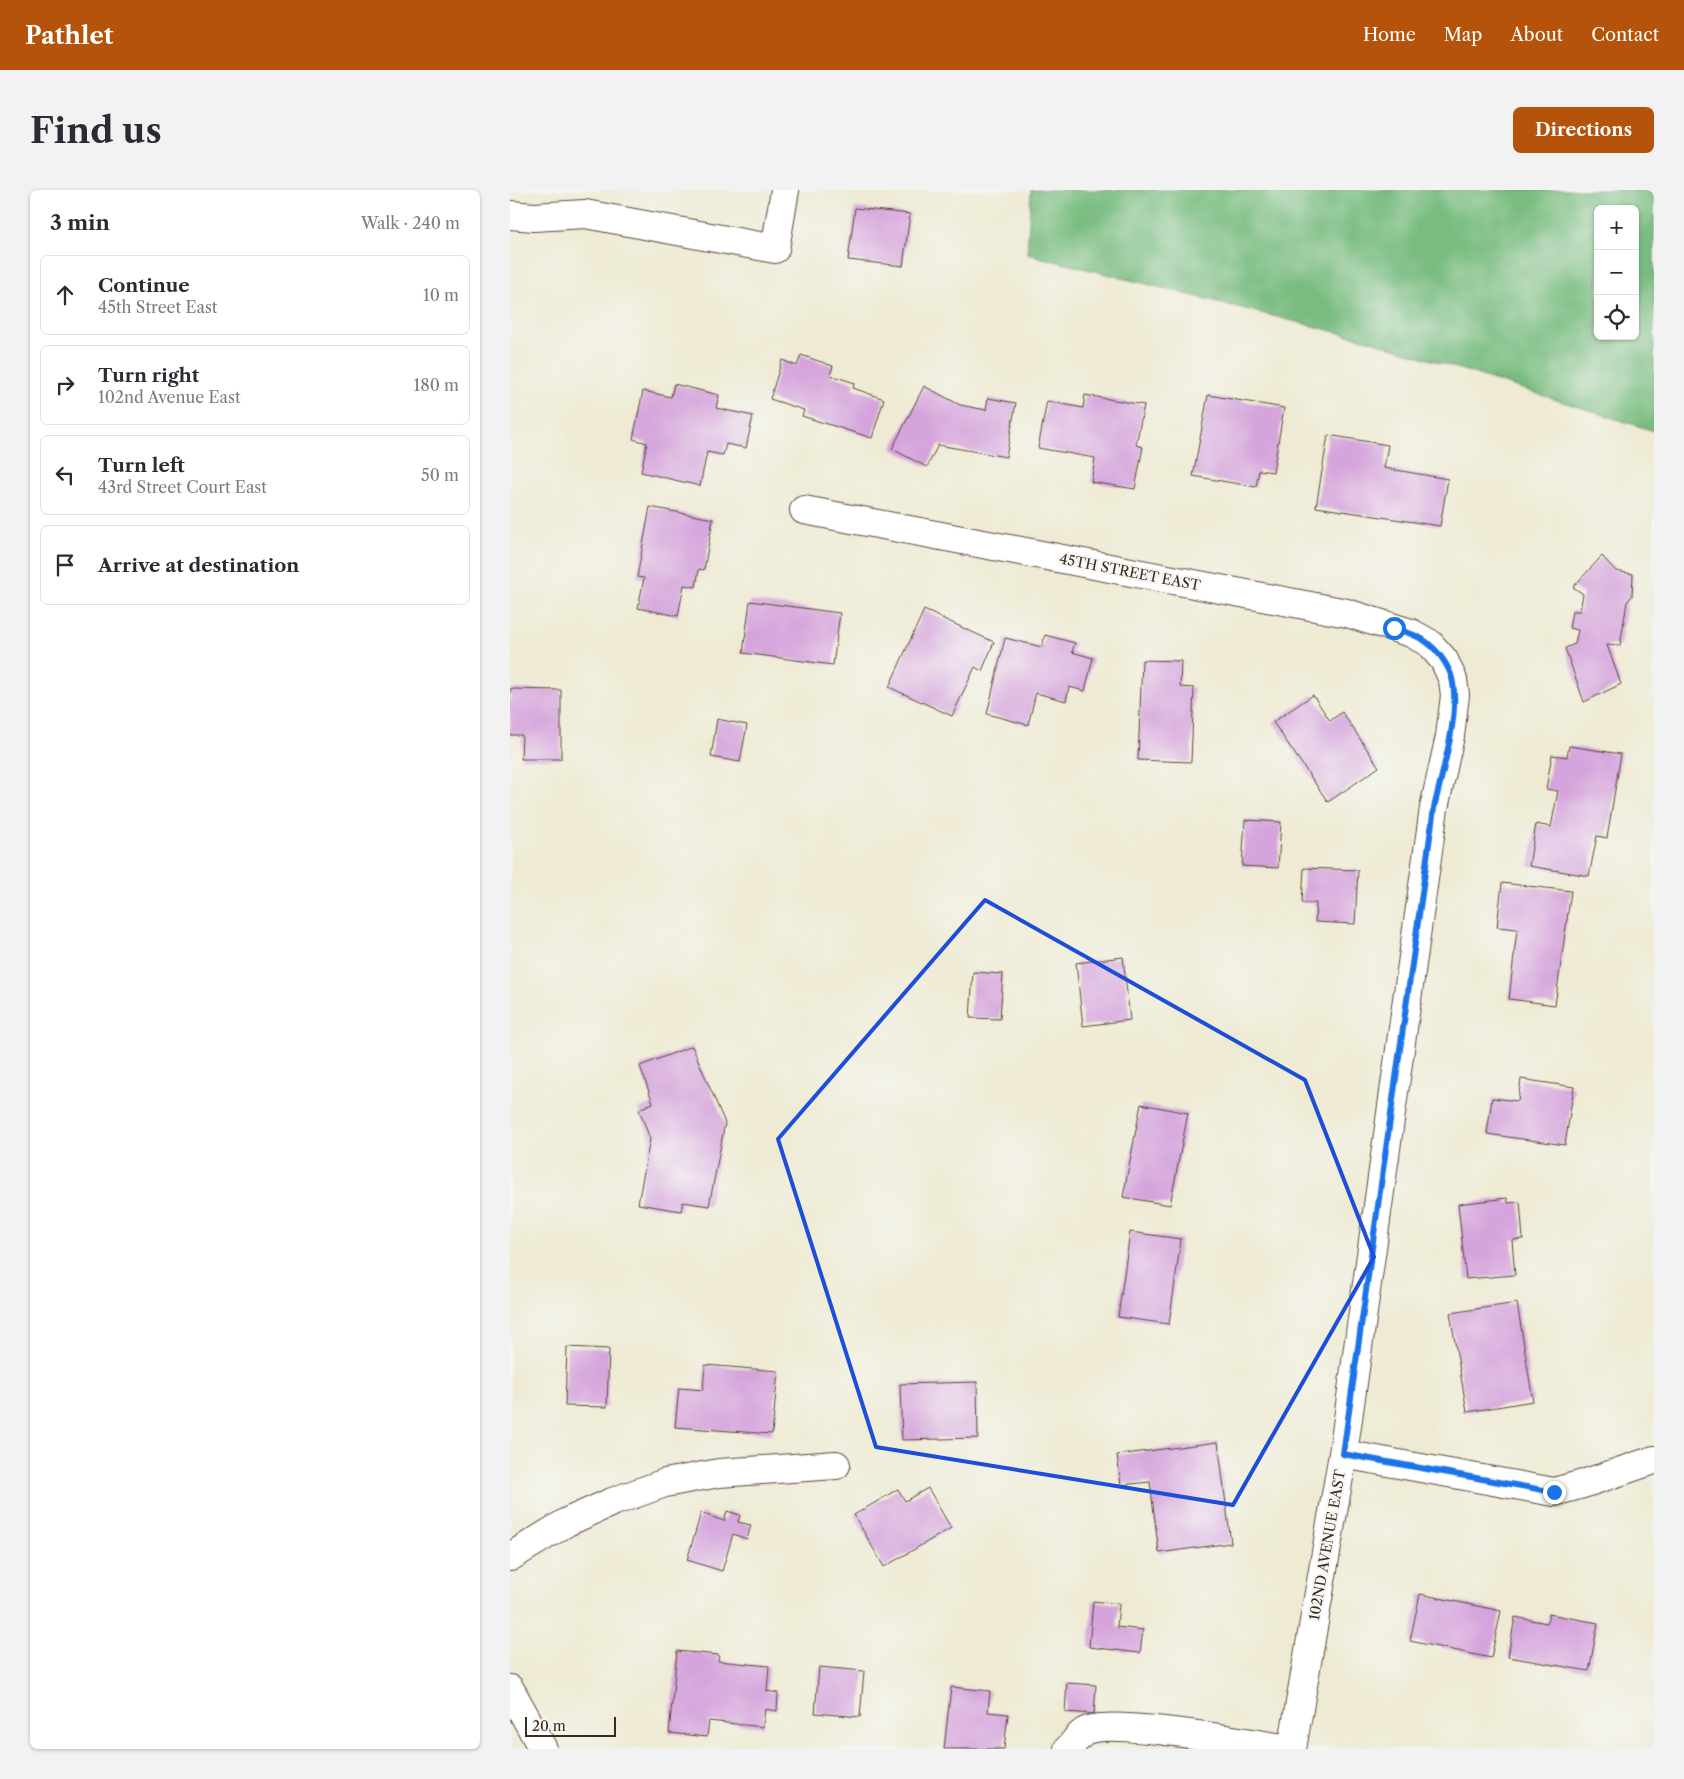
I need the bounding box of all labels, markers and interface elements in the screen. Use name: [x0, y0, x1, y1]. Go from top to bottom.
text: Pathlet: [25, 21, 113, 50]
text: Home: [1363, 24, 1416, 46]
text: Map: [1444, 24, 1482, 46]
text: About: [1510, 24, 1563, 46]
text: Contact: [1591, 24, 1659, 46]
button: Directions: [1513, 107, 1654, 153]
text: Find us: [30, 109, 162, 152]
map controls: [1594, 205, 1639, 340]
button: +: [1594, 205, 1639, 250]
text: 3 min: [50, 210, 110, 235]
text: Walk · 240 m: [361, 213, 460, 233]
button: −: [1594, 250, 1639, 295]
text: Continue: [98, 274, 190, 297]
icon: ahead: [51, 281, 79, 309]
text: 10 m: [423, 285, 459, 305]
button: locate: [1594, 295, 1639, 340]
text: 45th Street East: [98, 297, 217, 317]
text: Turn right: [98, 364, 199, 387]
icon: right: [51, 371, 79, 399]
text: 180 m: [413, 375, 459, 395]
text: 102nd Avenue East: [98, 387, 241, 407]
text: Turn left: [98, 454, 185, 477]
icon: left: [51, 461, 79, 489]
text: 50 m: [421, 465, 459, 485]
text: 43rd Street Court East: [98, 477, 267, 497]
street label: 45TH STREET EAST: [1058, 550, 1202, 595]
icon: arrive: [51, 551, 79, 579]
text: Arrive at destination: [98, 554, 299, 577]
route start: [1383, 617, 1406, 640]
street label: 102ND AVENUE EAST: [1305, 1468, 1349, 1622]
route end: [1543, 1481, 1566, 1504]
scale bar: [525, 1714, 616, 1737]
text: 20 m: [532, 1717, 566, 1735]

